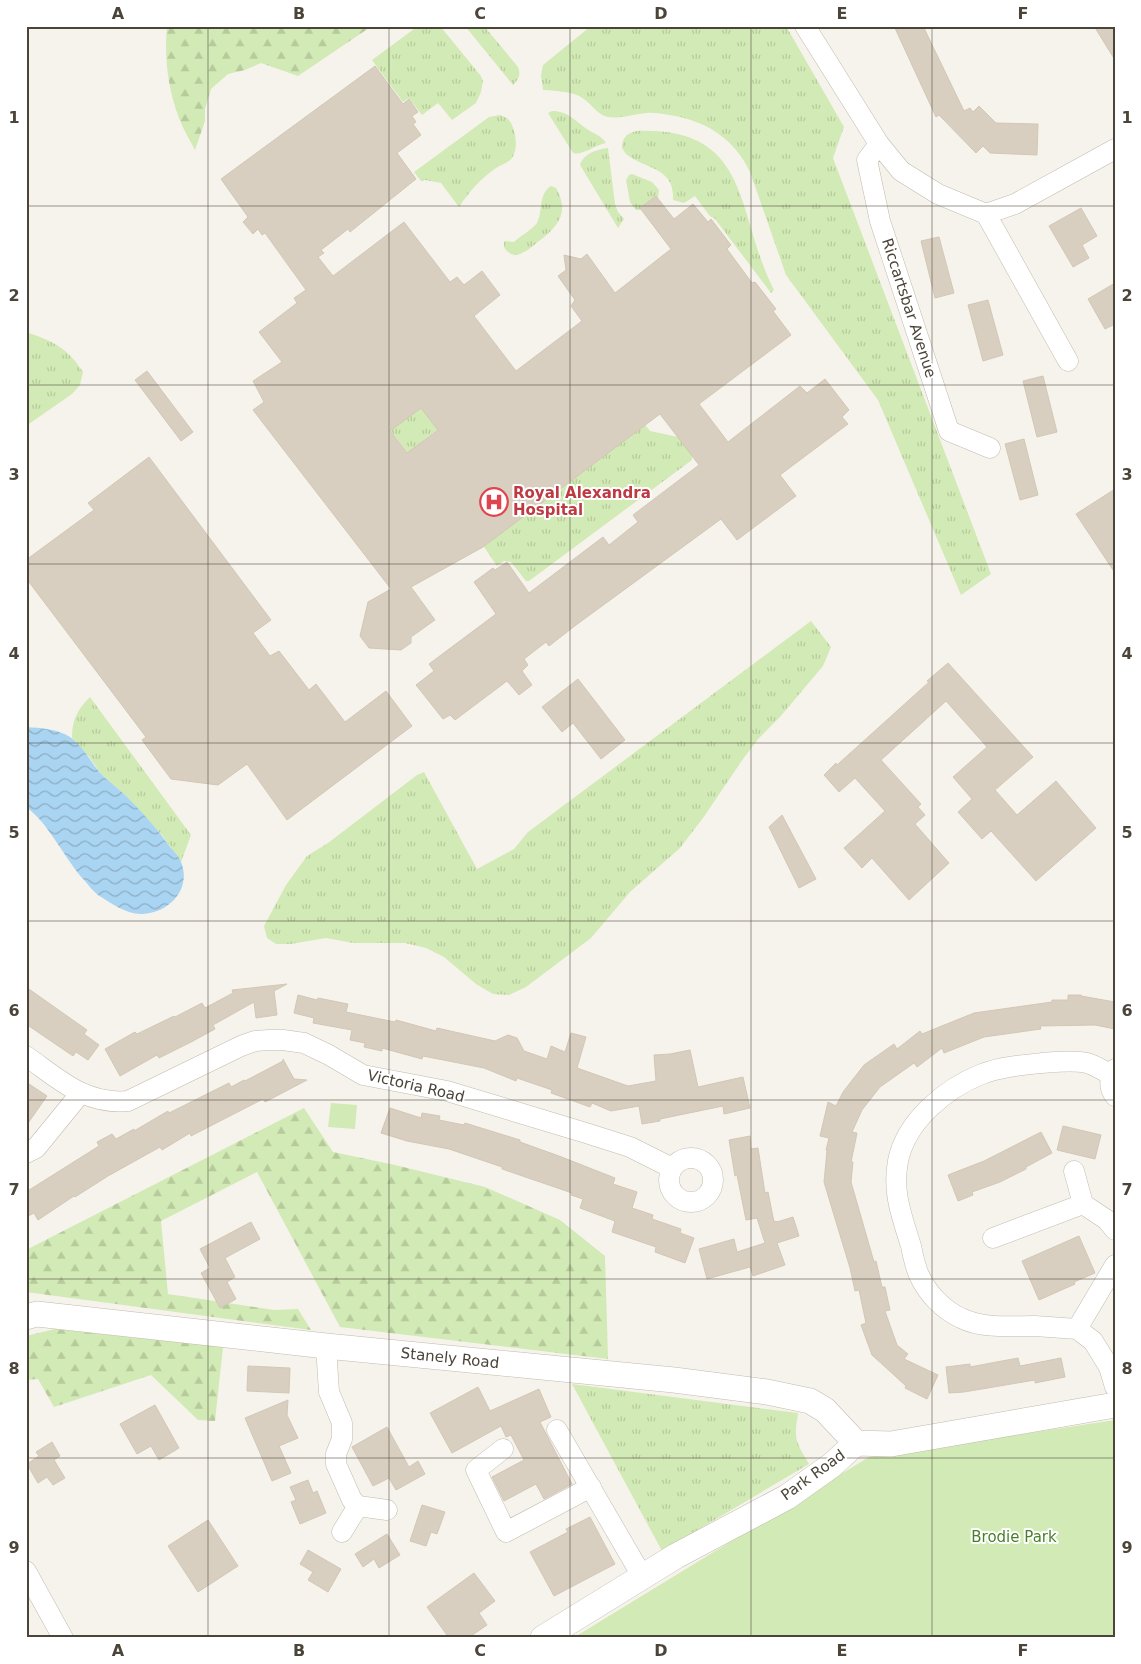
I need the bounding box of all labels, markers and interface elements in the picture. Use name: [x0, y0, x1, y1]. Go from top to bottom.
text: A: [112, 4, 125, 23]
text: B: [293, 4, 305, 23]
text: C: [474, 4, 486, 23]
text: D: [654, 4, 668, 23]
text: E: [837, 4, 847, 23]
text: F: [1018, 4, 1028, 23]
text: 1: [8, 108, 20, 127]
text: 1: [1121, 108, 1133, 127]
street label: Riccartsbar Avenue: [878, 236, 940, 380]
text: 2: [8, 286, 20, 305]
text: 2: [1121, 286, 1133, 305]
text: 3: [8, 465, 20, 484]
text: 3: [1121, 465, 1133, 484]
place label: Royal Alexandra Hospital: [513, 484, 651, 519]
hospital icon: Royal Alexandra Hospital: [479, 487, 509, 517]
text: 4: [8, 644, 20, 663]
text: 4: [1121, 644, 1133, 663]
text: 5: [8, 823, 20, 842]
text: 5: [1121, 823, 1133, 842]
text: 6: [8, 1001, 20, 1020]
text: 6: [1121, 1001, 1133, 1020]
street label: Victoria Road: [366, 1066, 466, 1106]
text: 7: [8, 1180, 20, 1199]
text: 7: [1121, 1180, 1133, 1199]
street label: Stanely Road: [400, 1344, 500, 1372]
text: 8: [8, 1359, 20, 1378]
text: 8: [1121, 1359, 1133, 1378]
street label: Park Road: [777, 1446, 849, 1504]
park label: Brodie Park: [971, 1528, 1057, 1546]
text: 9: [8, 1538, 20, 1557]
text: 9: [1121, 1538, 1133, 1557]
text: A: [112, 1641, 125, 1660]
text: B: [293, 1641, 305, 1660]
text: C: [474, 1641, 486, 1660]
text: D: [654, 1641, 668, 1660]
text: E: [837, 1641, 847, 1660]
text: F: [1018, 1641, 1028, 1660]

